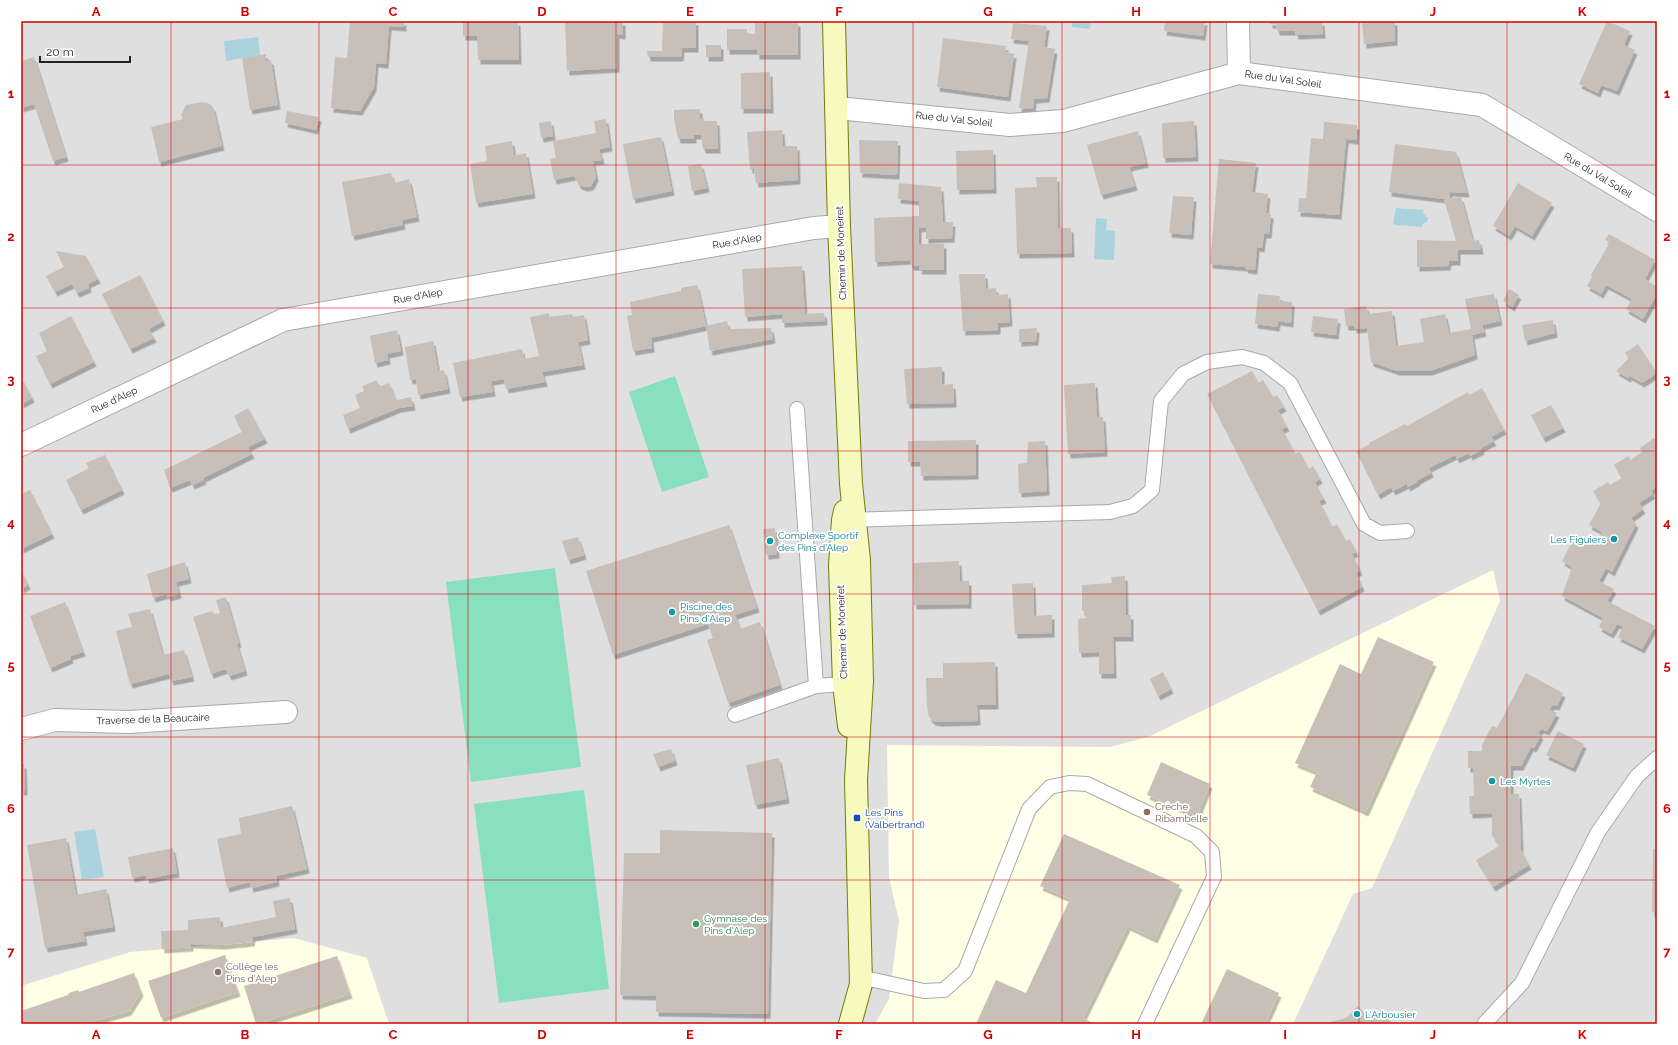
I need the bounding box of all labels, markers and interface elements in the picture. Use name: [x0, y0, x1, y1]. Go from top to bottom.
text: A: [92, 4, 101, 19]
text: B: [241, 4, 250, 19]
text: C: [389, 4, 398, 19]
text: D: [537, 4, 547, 19]
text: E: [686, 4, 694, 19]
text: F: [835, 4, 843, 19]
text: G: [983, 4, 993, 19]
text: H: [1131, 4, 1141, 19]
text: I: [1283, 4, 1287, 19]
text: J: [1430, 4, 1436, 19]
text: K: [1578, 4, 1587, 19]
scale bar: [40, 38, 130, 64]
text: 20 m: [46, 45, 74, 59]
street label: Rue du Val Soleil: [1244, 68, 1322, 90]
text: 1: [8, 86, 15, 101]
text: 1: [1664, 86, 1671, 101]
street label: Rue du Val Soleil: [915, 109, 993, 129]
street label: Rue du Val Soleil: [1562, 150, 1634, 200]
street label: Chemin de Moneiret: [834, 205, 848, 300]
text: 2: [7, 229, 15, 244]
text: 2: [1663, 229, 1671, 244]
street label: Rue d'Alep: [711, 231, 763, 251]
street label: Rue d'Alep: [392, 286, 444, 306]
text: 3: [7, 372, 15, 387]
text: 3: [1663, 372, 1671, 387]
street label: Rue d'Alep: [89, 384, 139, 416]
text: 4: [7, 515, 15, 530]
text: 4: [1663, 515, 1671, 530]
place label: Complexe Sportif des Pins d'Alep: [778, 530, 859, 553]
place label: Les Figuiers: [1550, 534, 1606, 545]
marker: Les Figuiers: [1609, 534, 1619, 544]
marker: Complexe Sportif des Pins d'Alep: [765, 536, 775, 546]
street label: Chemin de Moneiret: [835, 584, 849, 679]
place label: Piscine des Pins d'Alep: [680, 601, 732, 624]
marker: Piscine des Pins d'Alep: [667, 607, 677, 617]
text: 5: [7, 658, 15, 673]
text: 5: [1663, 658, 1671, 673]
street label: Traverse de la Beaucaire: [96, 712, 210, 726]
marker: Les Myrtes: [1487, 776, 1497, 786]
place label: Les Myrtes: [1500, 776, 1551, 787]
text: 6: [7, 801, 15, 816]
place label: Crèche Ribambelle: [1155, 801, 1208, 824]
text: 6: [1663, 801, 1671, 816]
place label: Les Pins (Valbertrand): [865, 807, 925, 830]
marker: Crèche Ribambelle: [1142, 807, 1152, 817]
marker: Les Pins (Valbertrand): [852, 813, 862, 823]
place label: Gymnase des Pins d'Alep: [704, 913, 767, 936]
marker: Gymnase des Pins d'Alep: [691, 919, 701, 929]
text: 7: [7, 944, 15, 959]
text: 7: [1663, 944, 1671, 959]
place label: Collège les Pins d'Alep: [226, 961, 278, 984]
marker: Collège les Pins d'Alep: [213, 967, 223, 977]
marker: L'Arbousier: [1352, 1009, 1362, 1019]
place label: L'Arbousier: [1365, 1009, 1416, 1020]
text: A: [92, 1027, 101, 1042]
text: B: [241, 1027, 250, 1042]
text: C: [389, 1027, 398, 1042]
text: D: [537, 1027, 547, 1042]
text: E: [686, 1027, 694, 1042]
text: F: [835, 1027, 843, 1042]
text: G: [983, 1027, 993, 1042]
text: H: [1131, 1027, 1141, 1042]
text: I: [1283, 1027, 1287, 1042]
text: J: [1430, 1027, 1436, 1042]
text: K: [1578, 1027, 1587, 1042]

